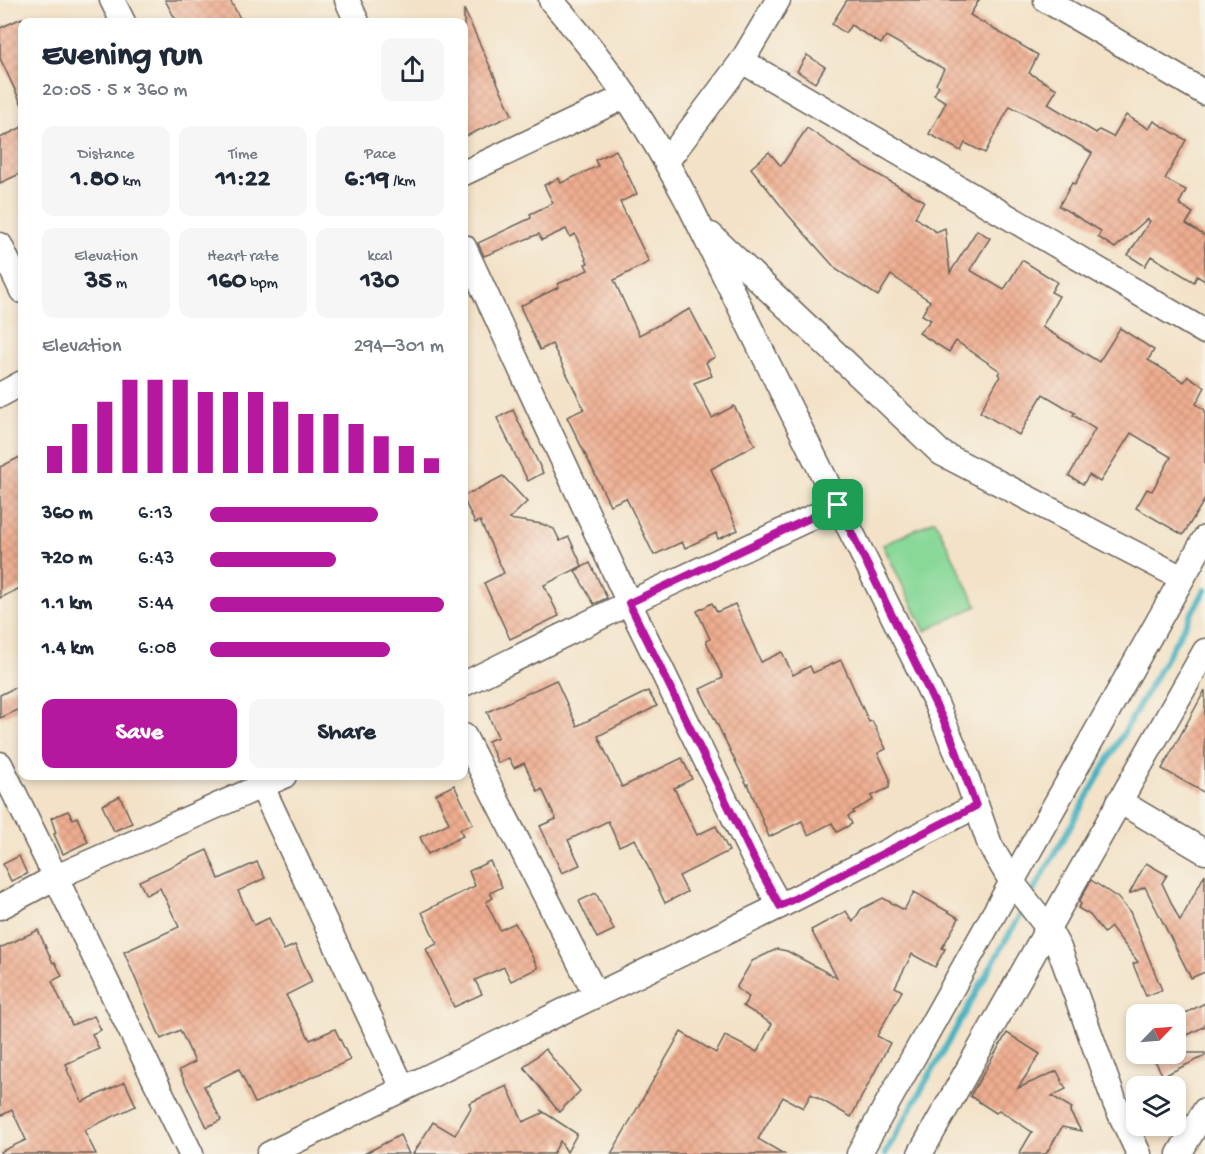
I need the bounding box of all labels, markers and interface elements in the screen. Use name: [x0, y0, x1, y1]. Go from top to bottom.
text: Evening run: [42, 38, 202, 76]
button: share: [381, 38, 444, 101]
text: 20:05 · 5 × 360 m: [42, 80, 188, 103]
text: Distance: [78, 146, 134, 165]
text: Time: [228, 146, 258, 165]
text: Pace: [364, 146, 396, 165]
text: 1.80: [71, 165, 119, 196]
text: 11:22: [216, 165, 270, 196]
text: 6:19: [345, 165, 389, 196]
text: km: [119, 173, 141, 192]
text: /km: [389, 173, 416, 192]
text: Elevation: [74, 248, 138, 267]
text: Heart rate: [207, 248, 279, 267]
text: kcal: [368, 248, 392, 267]
text: 35: [85, 267, 112, 298]
text: 160: [208, 267, 246, 298]
text: 130: [361, 267, 399, 298]
text: m: [112, 275, 127, 294]
text: bpm: [246, 275, 278, 294]
text: Elevation: [42, 336, 122, 359]
text: 294–301 m: [354, 336, 444, 359]
pin: [812, 479, 863, 530]
icon: arrive: [821, 488, 854, 521]
text: 360 m: [42, 503, 93, 526]
text: 6:13: [138, 503, 173, 526]
text: 720 m: [42, 548, 93, 571]
text: 6:43: [138, 548, 174, 571]
text: 1.1 km: [42, 593, 92, 616]
text: 5:44: [138, 593, 174, 616]
text: 1.4 km: [42, 638, 94, 661]
text: 6:08: [138, 638, 177, 661]
button: Save: [42, 699, 237, 768]
button: Share: [249, 699, 444, 768]
north arrow: [1126, 1004, 1186, 1064]
map controls: [1126, 1004, 1186, 1136]
button: layers: [1126, 1076, 1186, 1136]

